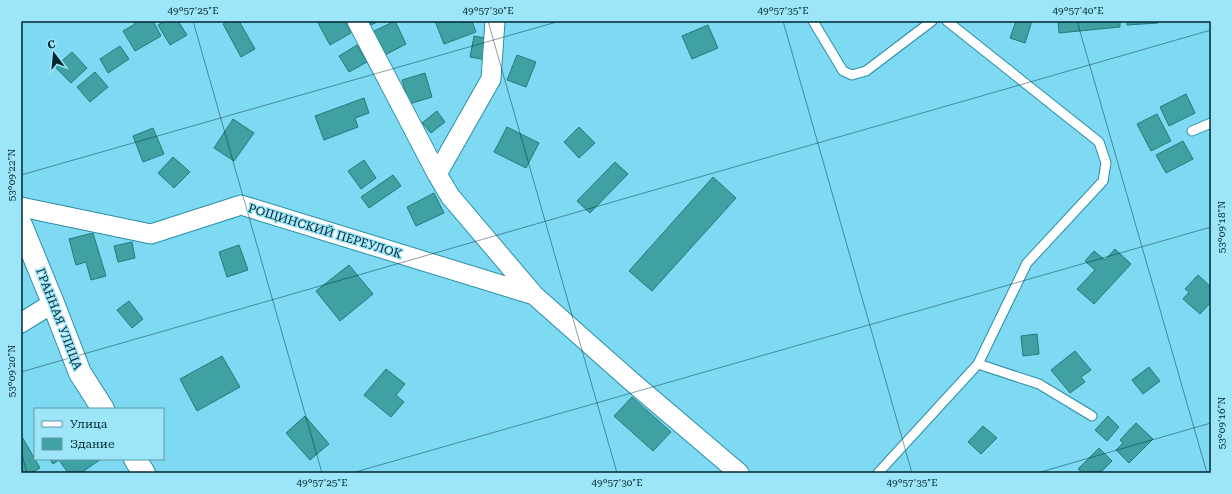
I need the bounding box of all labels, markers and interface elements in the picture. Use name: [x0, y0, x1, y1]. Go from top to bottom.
text: 49°57'25"E: [167, 5, 219, 16]
text: 49°57'30"E: [462, 5, 514, 16]
text: 49°57'35"E: [757, 5, 809, 16]
text: 49°57'40"E: [1052, 5, 1104, 16]
north arrow: [34, 34, 74, 74]
text: С: [46, 37, 57, 52]
text: 53°09'22"N: [6, 149, 17, 201]
street label: РОЩИНСКИЙ ПЕРЕУЛОК: [246, 201, 404, 261]
text: 53°09'18"N: [1216, 201, 1227, 253]
street label: ГРАННАЯ УЛИЦА: [33, 266, 85, 372]
text: 53°09'20"N: [6, 345, 17, 397]
text: 53°09'16"N: [1216, 397, 1227, 449]
legend: [34, 408, 164, 460]
text: Улица: [70, 417, 108, 431]
text: Здание: [70, 437, 115, 451]
text: 49°57'25"E: [296, 477, 348, 488]
text: 49°57'30"E: [591, 477, 643, 488]
text: 49°57'35"E: [886, 477, 938, 488]

